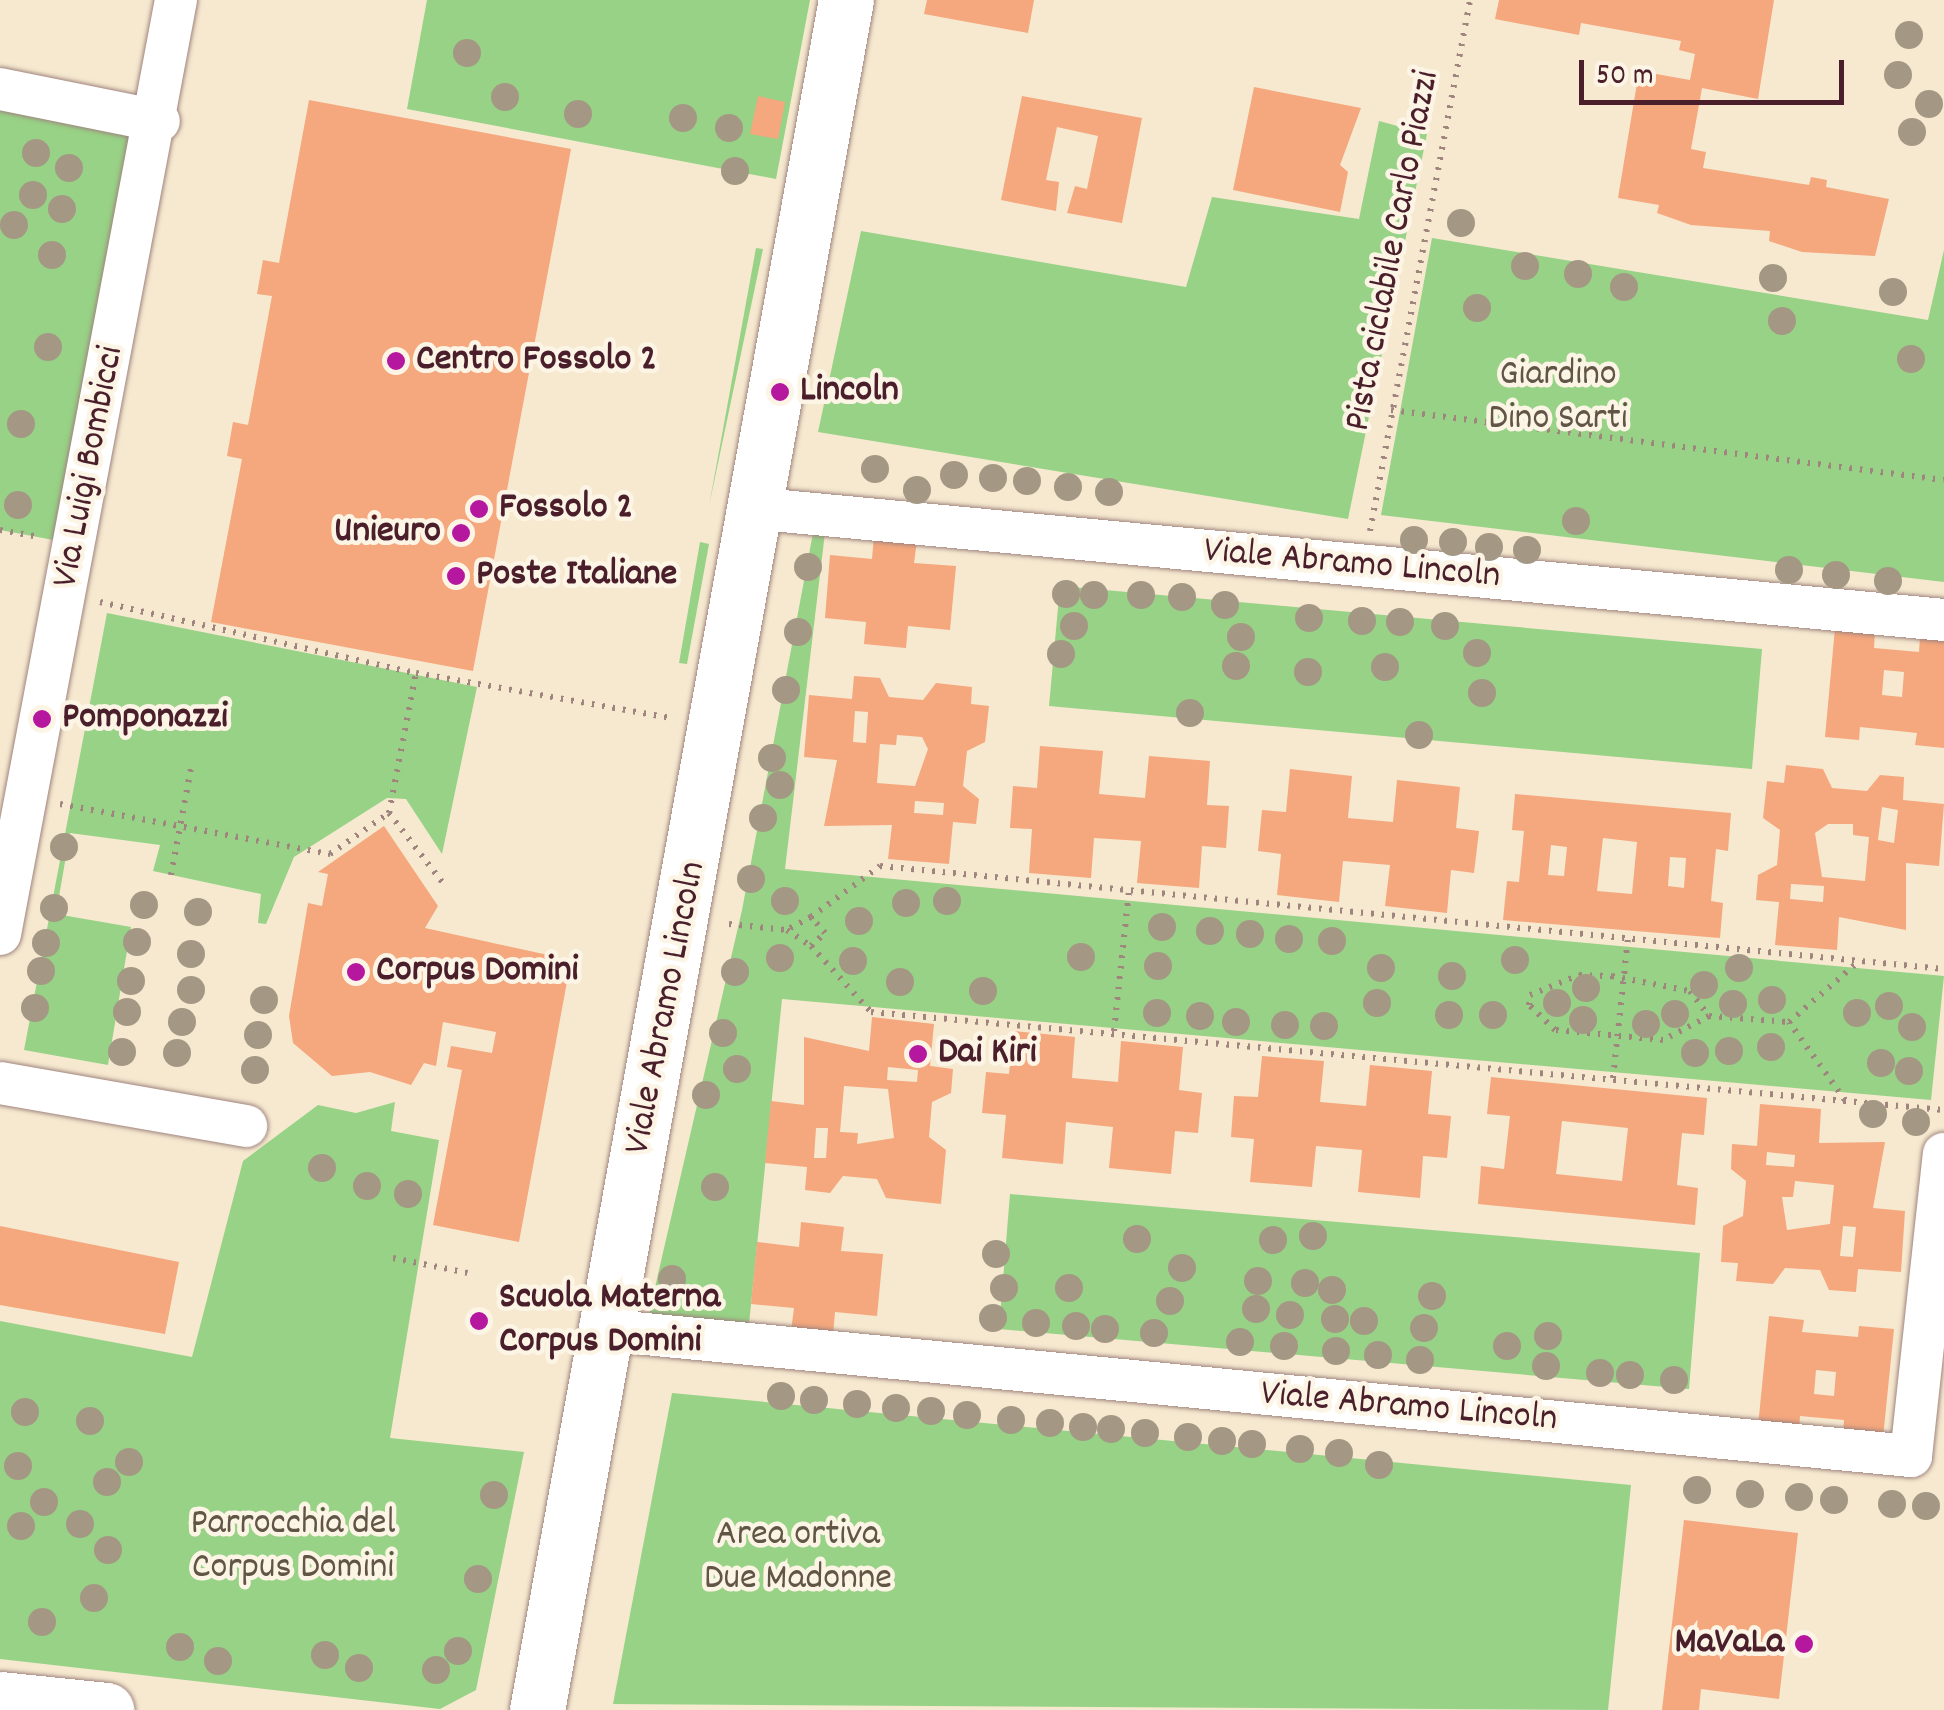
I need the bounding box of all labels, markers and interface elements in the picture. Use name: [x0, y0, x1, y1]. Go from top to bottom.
scale bar: [1584, 40, 1849, 102]
text: 50 m: [1596, 56, 1654, 99]
street label: Pista ciclabile Carlo Piazzi: [1337, 67, 1451, 435]
place label: Centro Fossolo 2: [416, 338, 657, 384]
street label: Via Luigi Bombicci: [44, 342, 136, 592]
marker: Centro Fossolo 2: [385, 350, 407, 372]
park label: Giardino Dino Sarti: [1488, 353, 1628, 442]
place label: Lincoln: [800, 369, 899, 415]
marker: Lincoln: [769, 381, 791, 403]
place label: Fossolo 2: [499, 486, 633, 532]
marker: Fossolo 2: [468, 498, 490, 520]
place label: Unieuro: [334, 510, 441, 556]
marker: Unieuro: [450, 522, 472, 544]
street label: Viale Abramo Lincoln: [1202, 529, 1502, 601]
place label: Poste Italiane: [476, 553, 677, 599]
marker: Poste Italiane: [445, 565, 467, 587]
place label: Pomponazzi: [62, 696, 228, 742]
marker: Pomponazzi: [31, 708, 53, 730]
street label: Viale Abramo Lincoln: [616, 858, 718, 1158]
place label: Corpus Domini: [376, 949, 578, 995]
marker: Corpus Domini: [345, 961, 367, 983]
place label: Dai Kiri: [938, 1031, 1037, 1077]
marker: Dai Kiri: [907, 1043, 929, 1065]
place label: Scuola Materna Corpus Domini: [499, 1276, 720, 1366]
marker: Scuola Materna Corpus Domini: [468, 1310, 490, 1332]
street label: Viale Abramo Lincoln: [1259, 1372, 1559, 1444]
park label: Parrocchia del Corpus Domini: [190, 1502, 396, 1592]
park label: Area ortiva Due Madonne: [704, 1513, 892, 1602]
place label: MaVaLa: [1674, 1621, 1784, 1667]
marker: MaVaLa: [1793, 1633, 1815, 1655]

